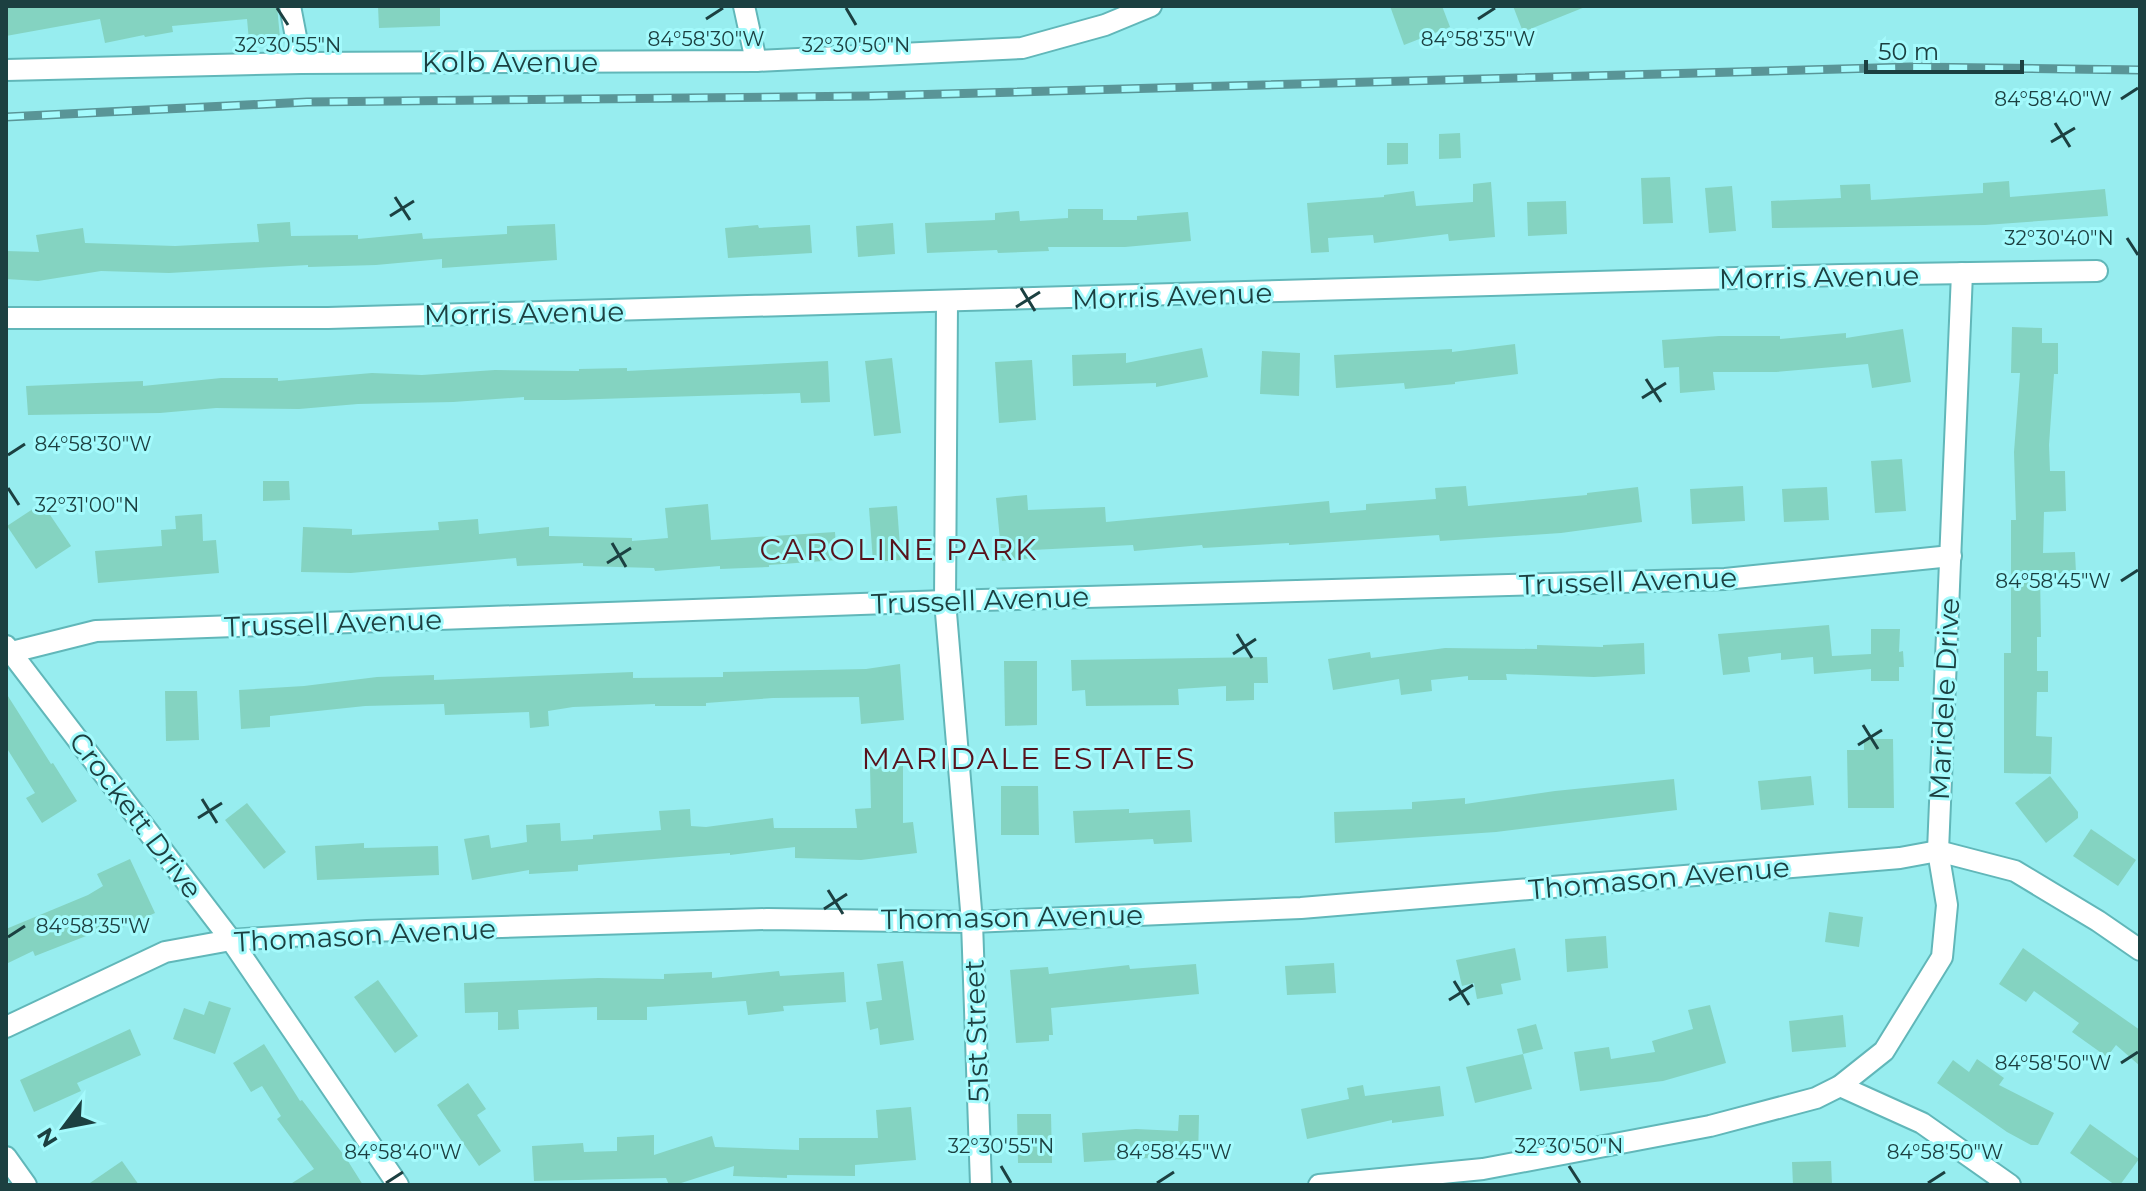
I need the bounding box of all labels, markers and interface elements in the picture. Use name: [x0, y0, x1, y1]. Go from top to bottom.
scale bar: [1866, 24, 2022, 74]
text: 84°58'30"W: [648, 27, 764, 51]
text: 84°58'35"W: [1421, 27, 1535, 51]
text: 32°30'55"N: [235, 33, 341, 57]
text: 32°30'50"N: [802, 33, 910, 57]
text: 50 m: [1878, 37, 1939, 66]
street label: Kolb Avenue: [422, 45, 598, 79]
text: 84°58'40"W: [1994, 87, 2112, 111]
text: 32°30'40"N: [2004, 226, 2114, 250]
street label: Morris Avenue: [1718, 258, 1920, 296]
street label: Morris Avenue: [1071, 276, 1273, 316]
street label: Morris Avenue: [423, 294, 625, 332]
text: 84°58'30"W: [35, 432, 151, 456]
text: 32°31'00"N: [35, 493, 139, 517]
district label: CAROLINE PARK: [760, 531, 1038, 568]
street label: Trussell Avenue: [1518, 560, 1738, 602]
text: 84°58'45"W: [1995, 569, 2111, 593]
street label: Trussell Avenue: [870, 579, 1090, 621]
street label: Maridele Drive: [1922, 597, 1966, 801]
street label: Trussell Avenue: [223, 602, 443, 644]
street label: Crockett Drive: [62, 725, 210, 905]
district label: MARIDALE ESTATES: [861, 740, 1197, 777]
street label: Thomason Avenue: [1527, 850, 1791, 906]
street label: Thomason Avenue: [881, 898, 1143, 936]
street label: Thomason Avenue: [233, 911, 497, 959]
text: 84°58'35"W: [36, 914, 150, 938]
street label: 51st Street: [957, 959, 995, 1103]
text: 84°58'50"W: [1995, 1051, 2111, 1075]
north arrow: [24, 1087, 104, 1167]
text: N: [31, 1123, 64, 1152]
text: 32°30'55"N: [948, 1134, 1054, 1158]
text: 32°30'50"N: [1515, 1134, 1623, 1158]
text: 84°58'40"W: [344, 1140, 462, 1164]
text: 84°58'45"W: [1116, 1140, 1232, 1164]
text: 84°58'50"W: [1887, 1140, 2003, 1164]

